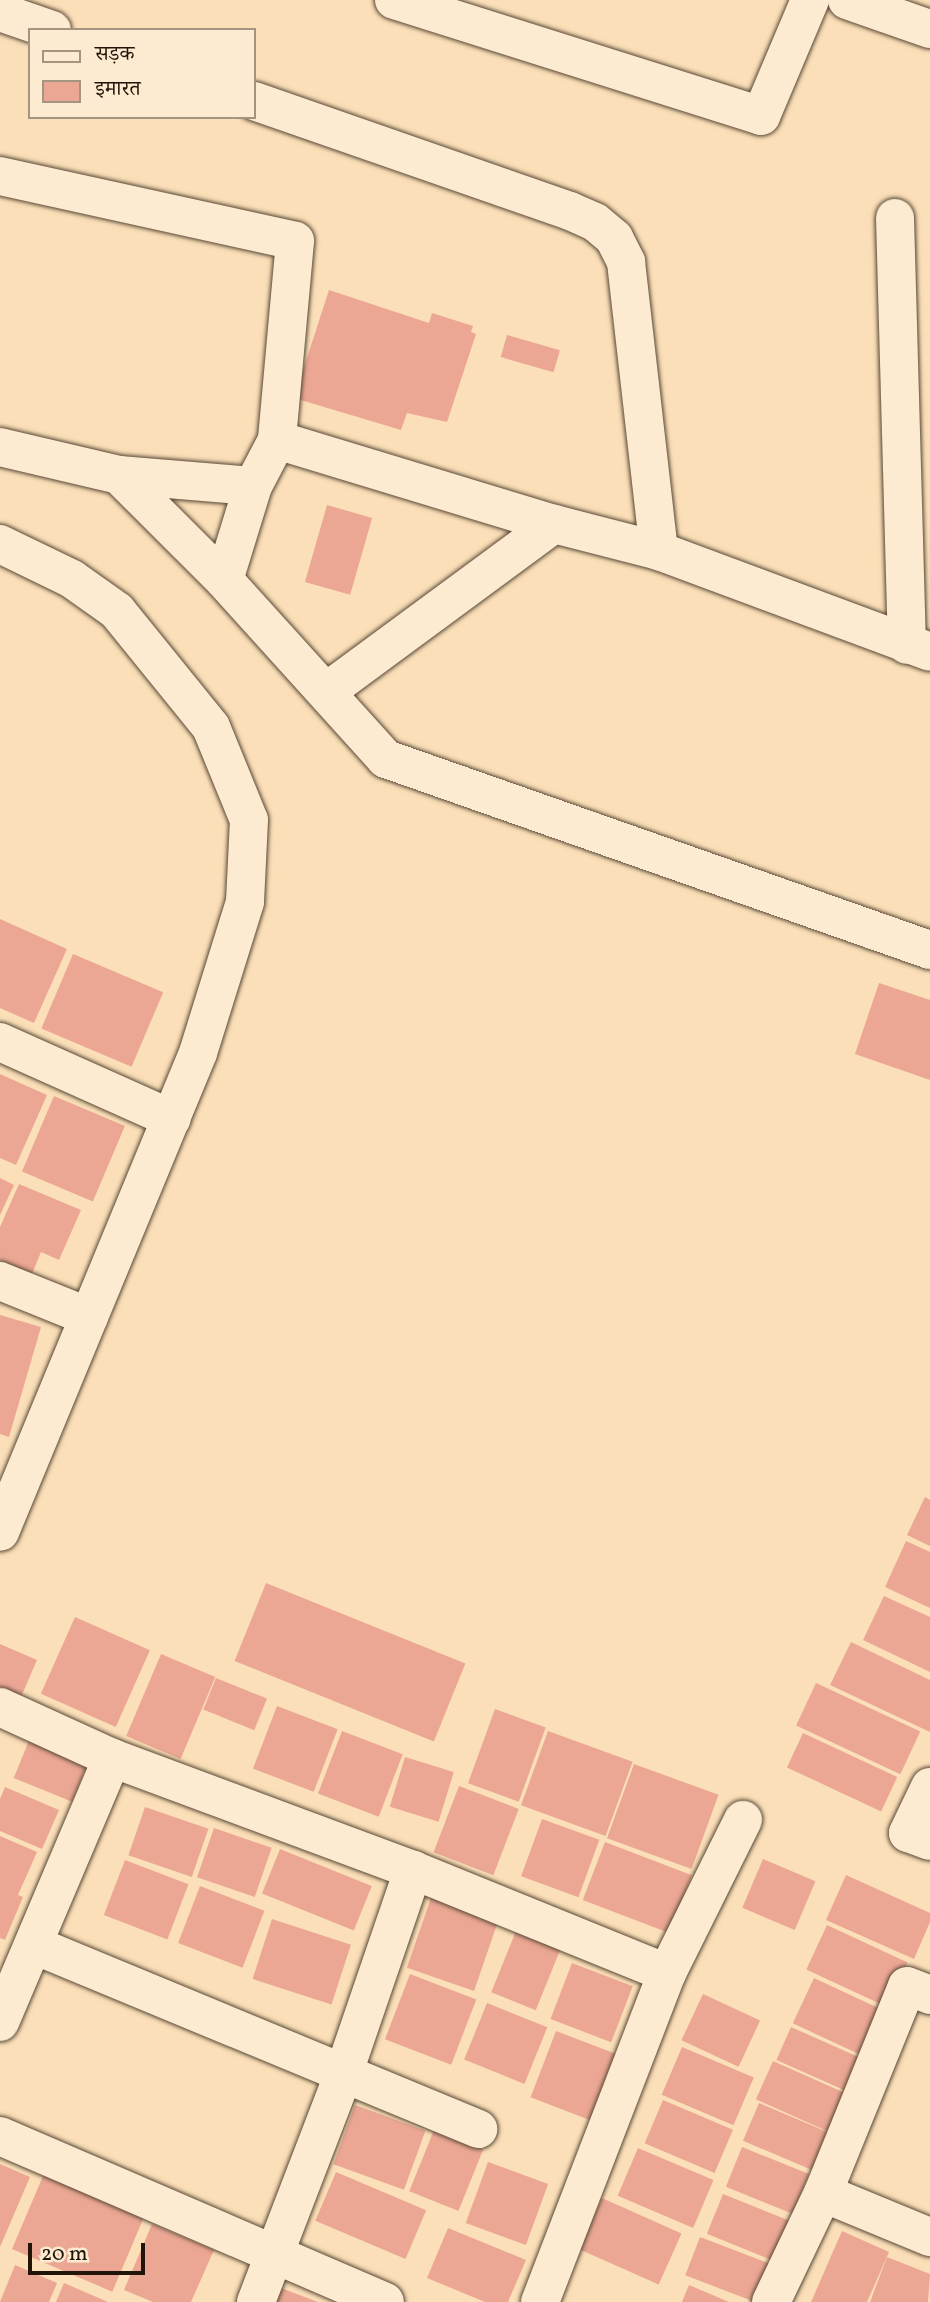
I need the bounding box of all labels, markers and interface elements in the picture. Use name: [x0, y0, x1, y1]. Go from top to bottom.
legend: [28, 28, 256, 119]
text: सड़क: [95, 40, 134, 69]
text: इमारत: [95, 75, 141, 104]
scale bar: [32, 2228, 149, 2272]
text: 20 m: [41, 2240, 87, 2269]

